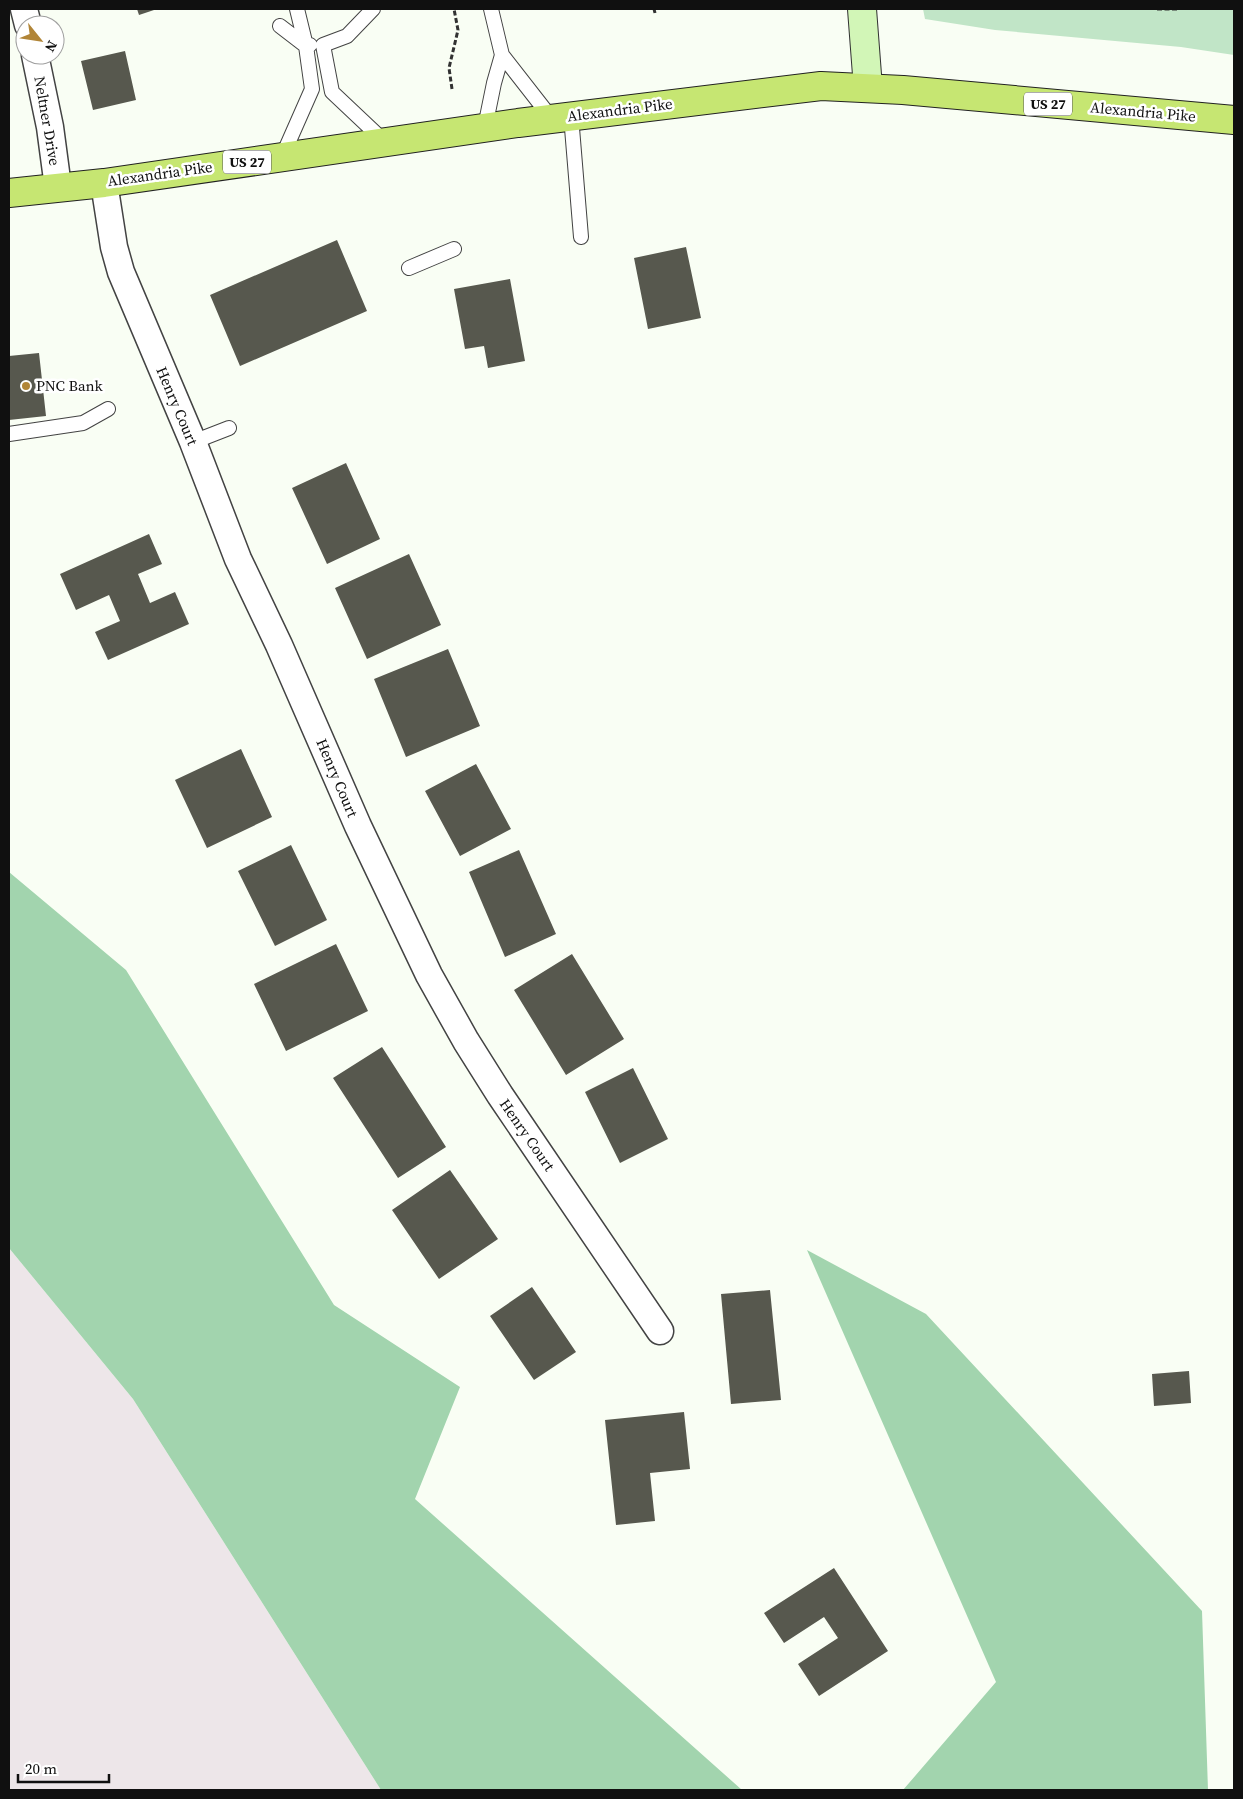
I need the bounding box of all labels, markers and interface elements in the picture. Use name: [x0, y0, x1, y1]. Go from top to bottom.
north arrow: [15, 15, 65, 65]
text: N: [40, 37, 62, 56]
street label: Neltner Drive: [29, 75, 66, 168]
road number: US 27: [1024, 92, 1072, 116]
street label: Alexandria Pike: [566, 93, 674, 126]
street label: Alexandria Pike: [1089, 96, 1197, 127]
road number: US 27: [223, 150, 271, 173]
street label: Alexandria Pike: [106, 156, 214, 191]
street label: Henry Court: [151, 363, 204, 449]
place label: PNC Bank: [36, 375, 104, 396]
marker: PNC Bank: [20, 380, 32, 392]
street label: Henry Court: [311, 735, 364, 821]
street label: Henry Court: [495, 1094, 560, 1175]
scale bar: [18, 1752, 109, 1784]
text: 20 m: [25, 1758, 57, 1779]

